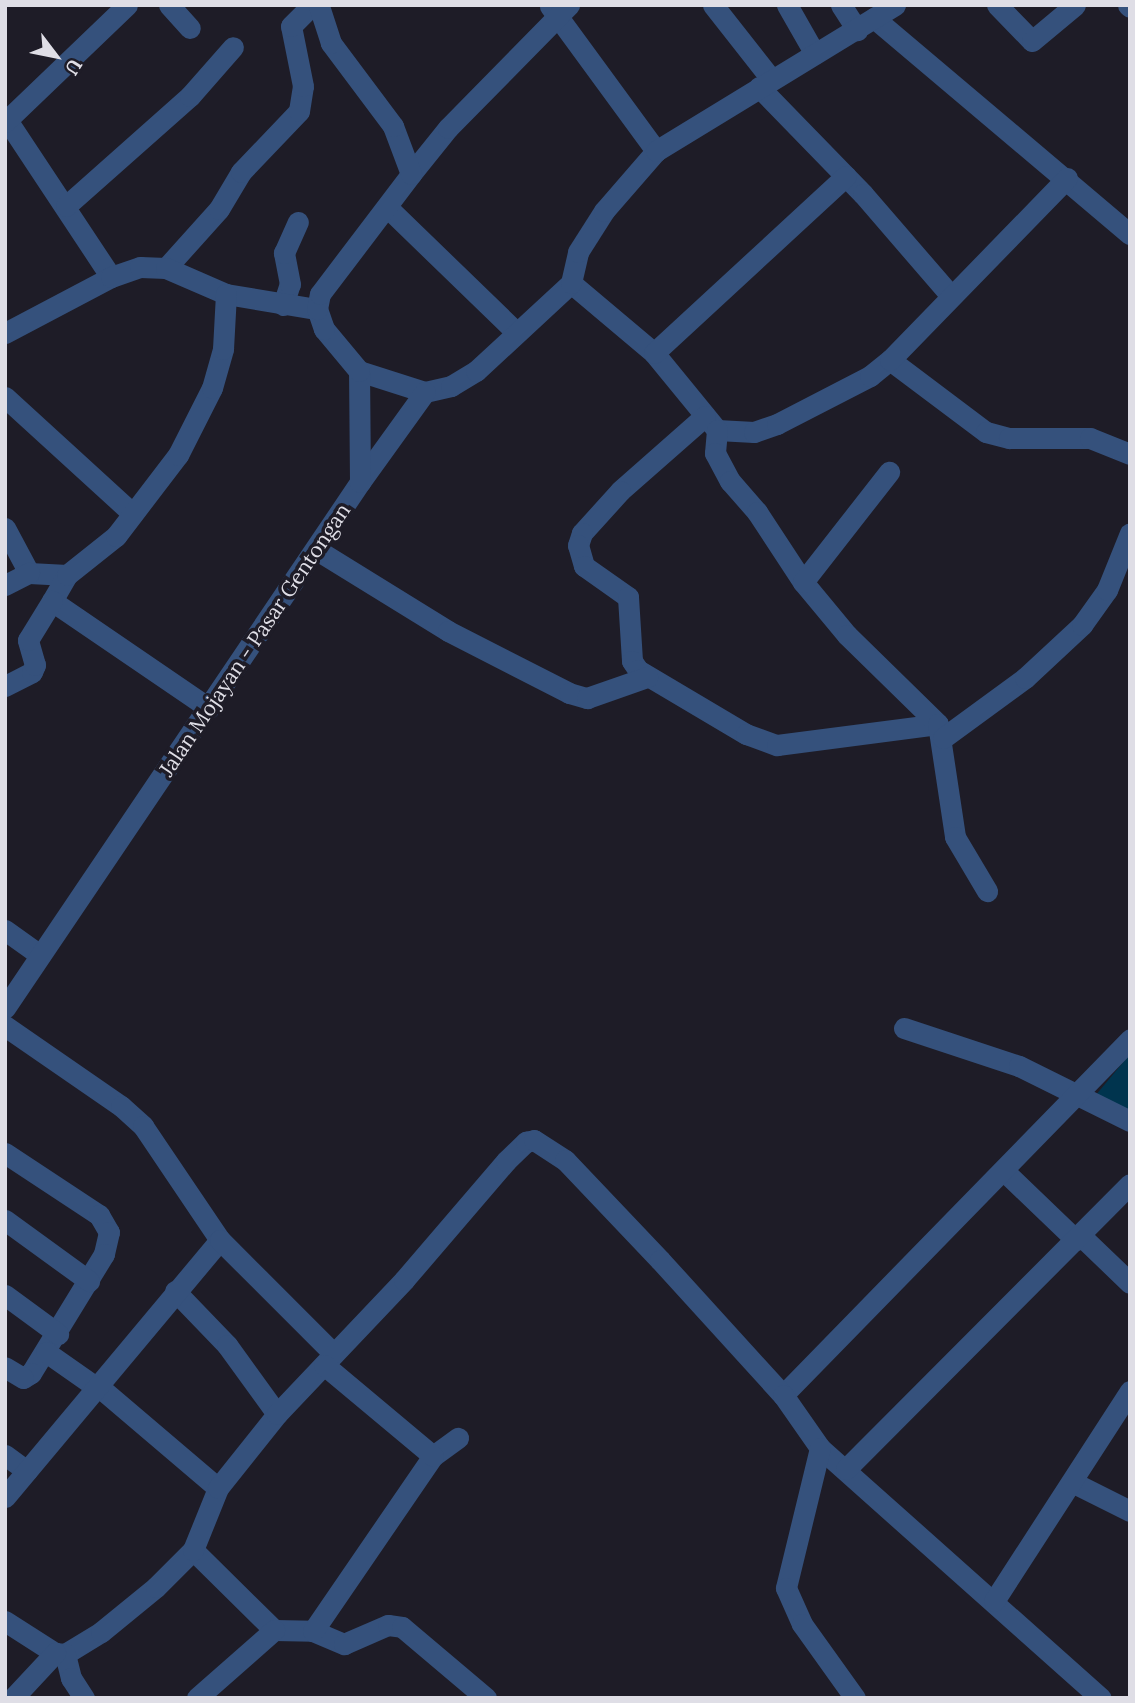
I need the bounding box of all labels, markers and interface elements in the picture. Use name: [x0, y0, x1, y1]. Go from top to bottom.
north arrow: [21, 21, 91, 91]
text: U: [60, 55, 88, 80]
street label: Jalan Mojayan - Pasar Gentongan: [154, 499, 356, 781]

